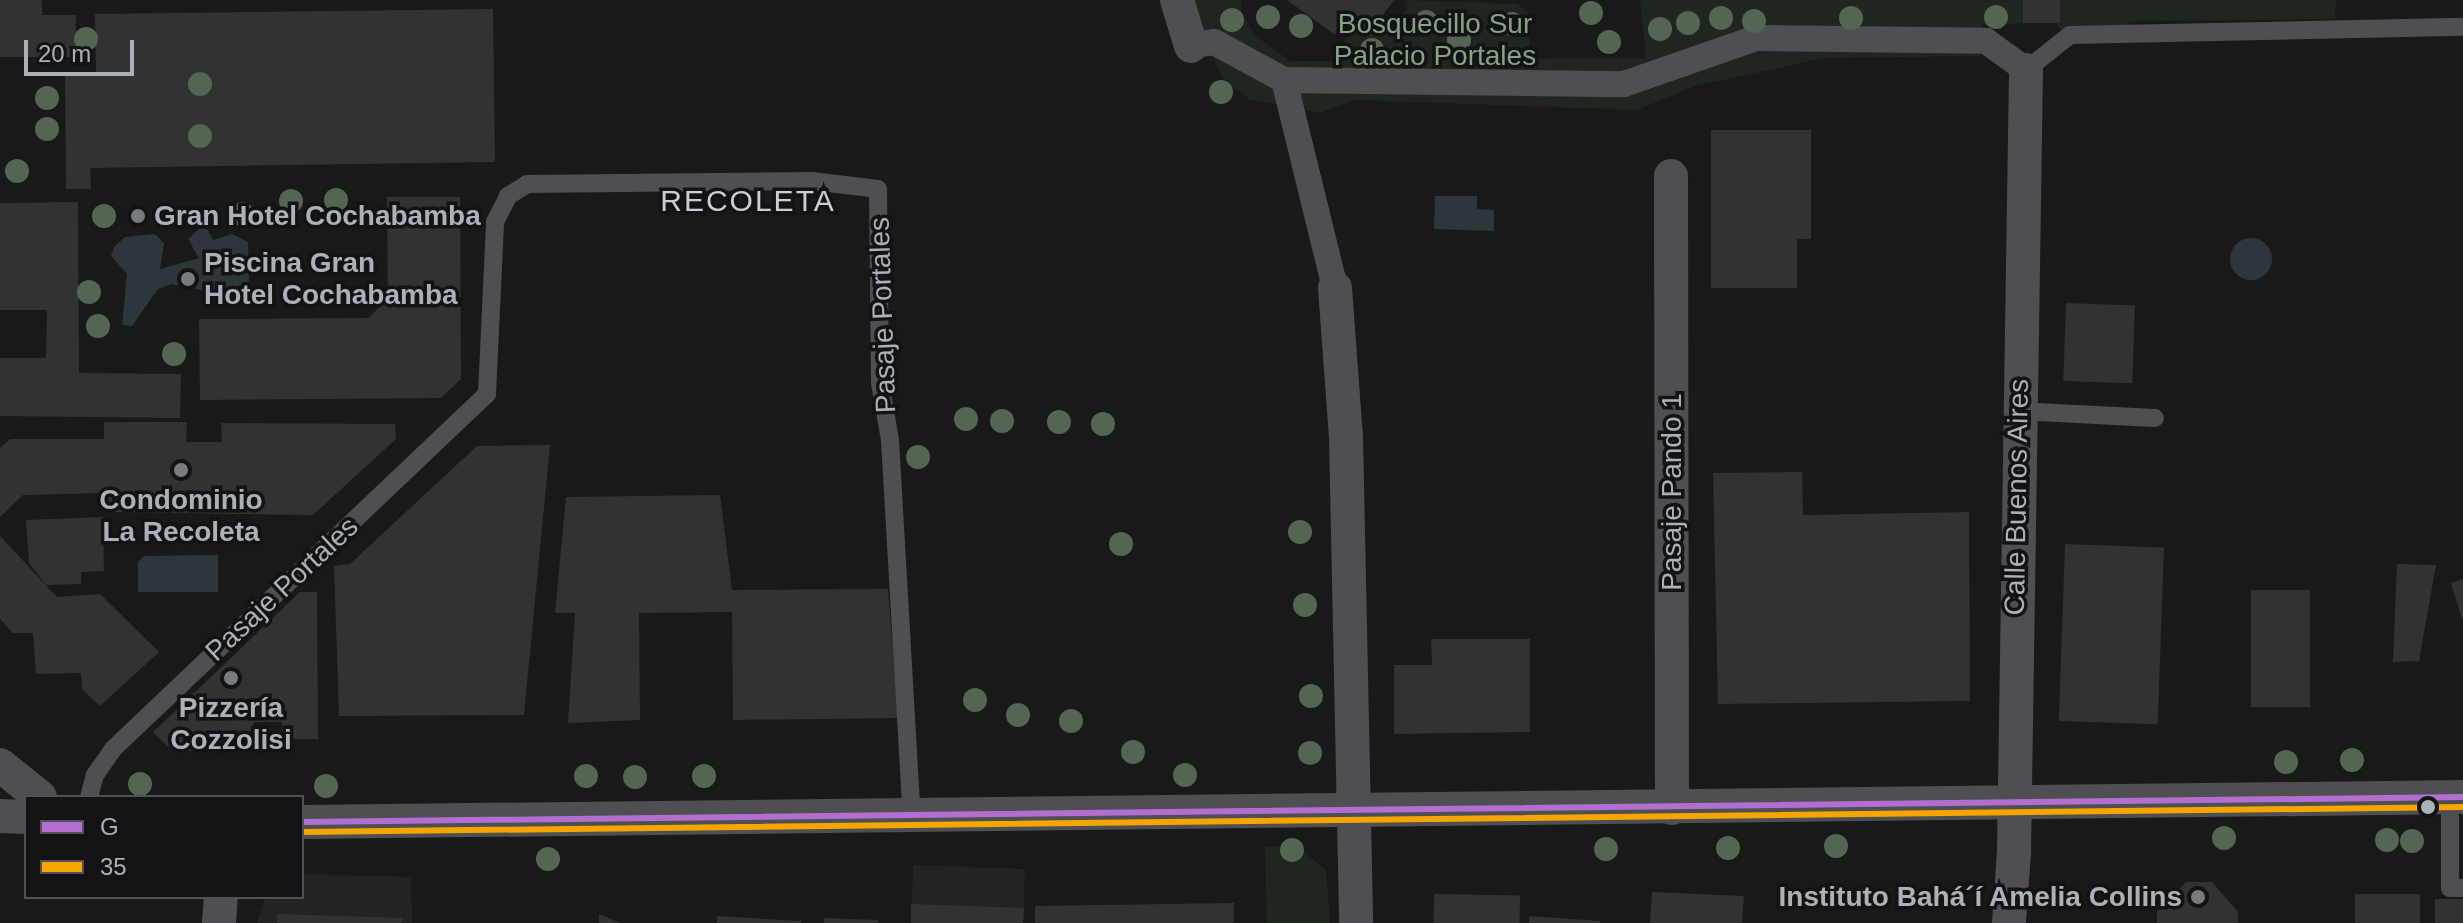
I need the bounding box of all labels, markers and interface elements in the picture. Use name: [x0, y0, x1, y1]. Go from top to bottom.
park label: Bosquecillo Sur Palacio Portales: [1334, 7, 1536, 73]
scale bar: [28, 24, 138, 74]
text: 20 m: [38, 40, 91, 67]
district label: RECOLETA: [660, 183, 836, 219]
place label: Gran Hotel Cochabamba: [154, 199, 481, 233]
marker: Gran Hotel Cochabamba: [129, 207, 147, 225]
street label: Pasaje Portales: [863, 216, 903, 414]
place label: Piscina Gran Hotel Cochabamba: [204, 246, 458, 312]
marker: Piscina Gran Hotel Cochabamba: [179, 270, 197, 288]
street label: Calle Buenos Aires: [1998, 378, 2036, 616]
street label: Pasaje Pando 1: [1655, 393, 1689, 591]
marker: Condominio La Recoleta: [172, 461, 190, 479]
place label: Condominio La Recoleta: [99, 483, 263, 549]
street label: Pasaje Portales: [199, 510, 365, 668]
marker: Pizzería Cozzolisi: [222, 669, 240, 687]
place label: Pizzería Cozzolisi: [170, 691, 292, 757]
legend: [24, 795, 304, 899]
unlabelled marker: [2420, 799, 2436, 815]
text: G: [100, 813, 119, 840]
text: 35: [100, 853, 127, 880]
place label: Instituto Bahá´í Amelia Collins: [1778, 880, 2182, 914]
marker: Instituto Bahá´í Amelia Collins: [2189, 888, 2207, 906]

